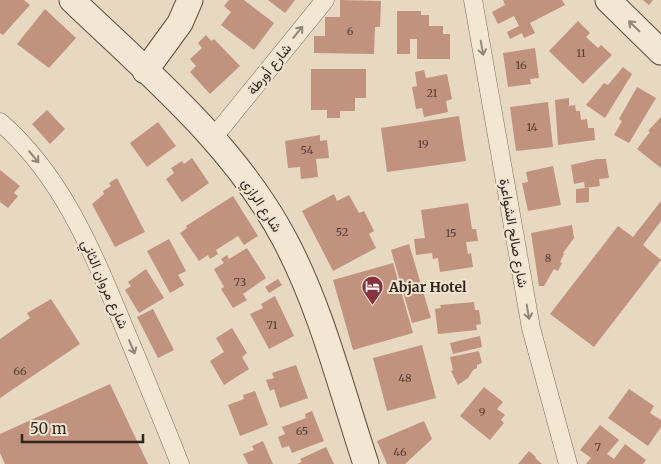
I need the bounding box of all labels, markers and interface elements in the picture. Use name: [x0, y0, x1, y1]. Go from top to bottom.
one-way arrow: [628, 20, 640, 32]
house number: 6: [347, 24, 354, 38]
one-way arrow: [293, 26, 304, 39]
street label: شارع أورطة: [243, 40, 297, 100]
one-way arrow: [478, 40, 488, 56]
house number: 11: [576, 46, 586, 60]
house number: 16: [515, 58, 527, 72]
house number: 21: [426, 86, 438, 100]
house number: 14: [526, 120, 538, 134]
house number: 19: [417, 137, 429, 151]
house number: 54: [301, 143, 314, 157]
one-way arrow: [28, 150, 39, 163]
street label: شارع الرازي: [235, 174, 286, 237]
street label: شارع صالح الشواعرة: [494, 177, 532, 289]
house number: 52: [336, 225, 348, 239]
house number: 15: [445, 226, 457, 240]
street label: شارع مروان الثاني: [75, 237, 133, 333]
house number: 8: [545, 251, 552, 265]
house number: 73: [234, 275, 246, 289]
hotel icon: Abjar Hotel: [361, 275, 385, 306]
place label: Abjar Hotel: [388, 278, 467, 296]
one-way arrow: [523, 303, 533, 319]
house number: 71: [266, 318, 278, 332]
one-way arrow: [128, 339, 138, 354]
house number: 66: [13, 364, 27, 378]
house number: 48: [398, 371, 412, 385]
house number: 9: [479, 405, 486, 419]
scale bar: [22, 412, 144, 444]
text: 50 m: [30, 419, 67, 438]
house number: 65: [296, 424, 308, 438]
house number: 7: [595, 440, 601, 454]
house number: 46: [393, 445, 407, 459]

